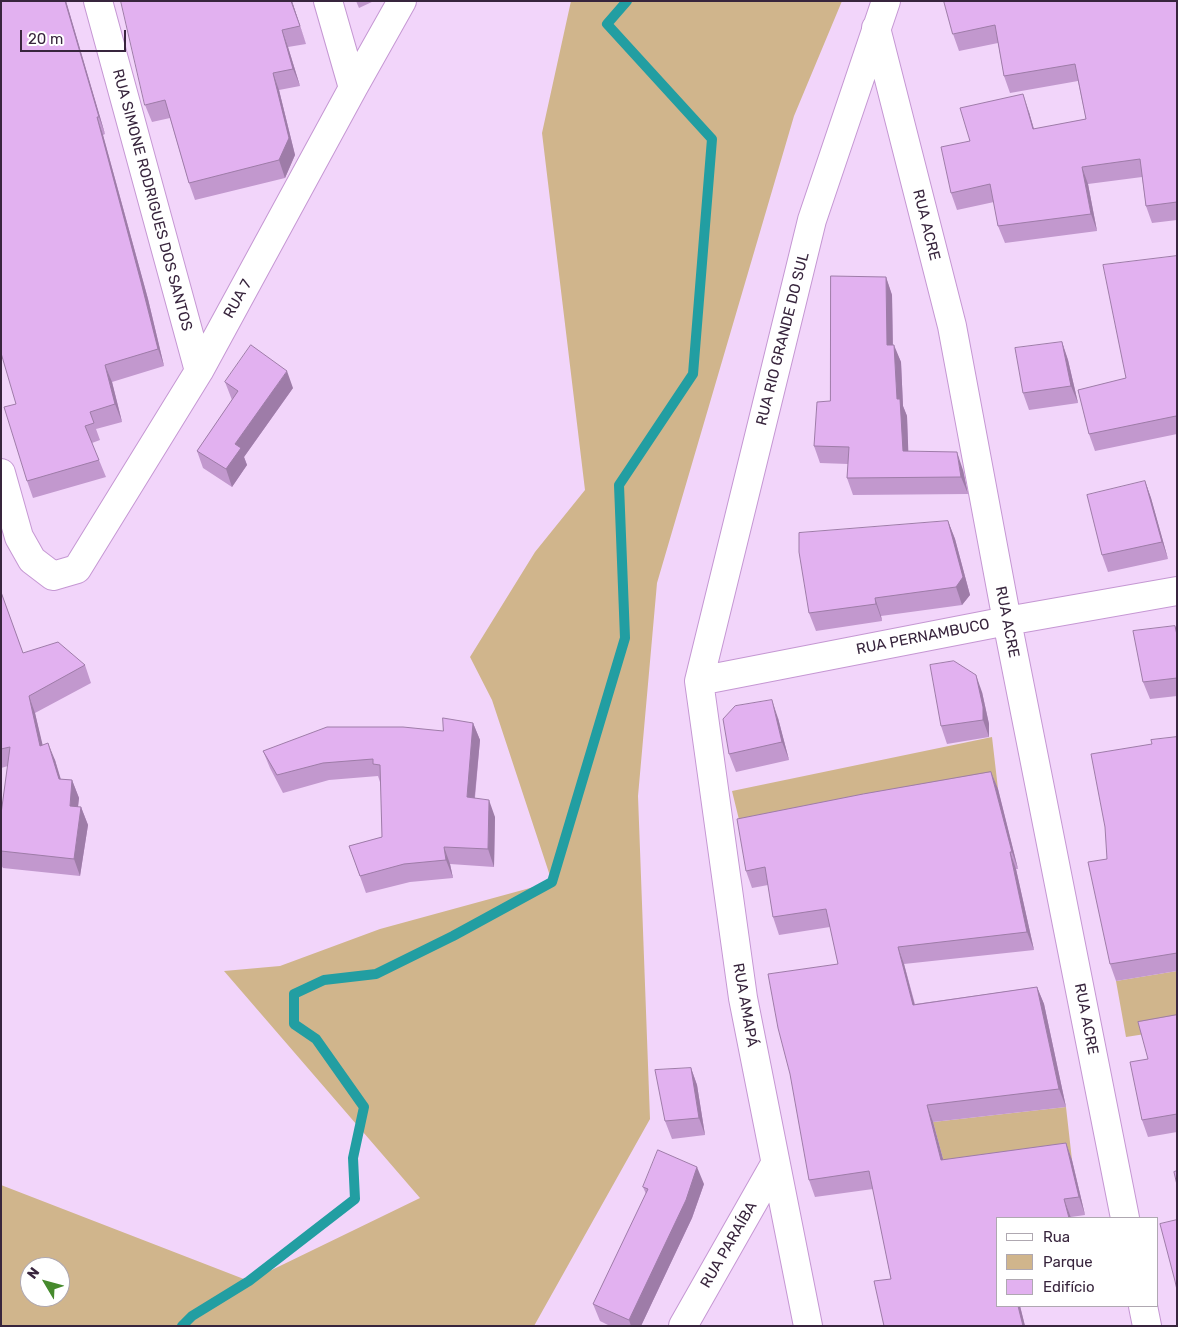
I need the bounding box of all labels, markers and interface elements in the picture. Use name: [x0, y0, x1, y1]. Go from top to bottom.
scale bar: [22, 20, 129, 52]
text: 20 m: [28, 30, 63, 48]
street label: RUA SIMONE RODRIGUES DOS SANTOS: [108, 67, 196, 333]
street label: RUA ACRE: [908, 188, 944, 262]
street label: RUA RIO GRANDE DO SUL: [753, 251, 813, 427]
street label: RUA 7: [220, 276, 256, 322]
street label: RUA ACRE: [991, 585, 1023, 659]
street label: RUA PERNAMBUCO: [855, 615, 991, 659]
street label: RUA AMAPÁ: [729, 962, 761, 1048]
street label: RUA ACRE: [1070, 982, 1102, 1056]
street label: RUA PARAÍBA: [697, 1199, 761, 1291]
legend: [996, 1217, 1158, 1307]
text: Rua: [1043, 1228, 1070, 1246]
text: Parque: [1043, 1253, 1093, 1271]
north arrow: [20, 1257, 70, 1307]
text: N: [24, 1264, 43, 1282]
text: Edifício: [1043, 1278, 1095, 1296]

